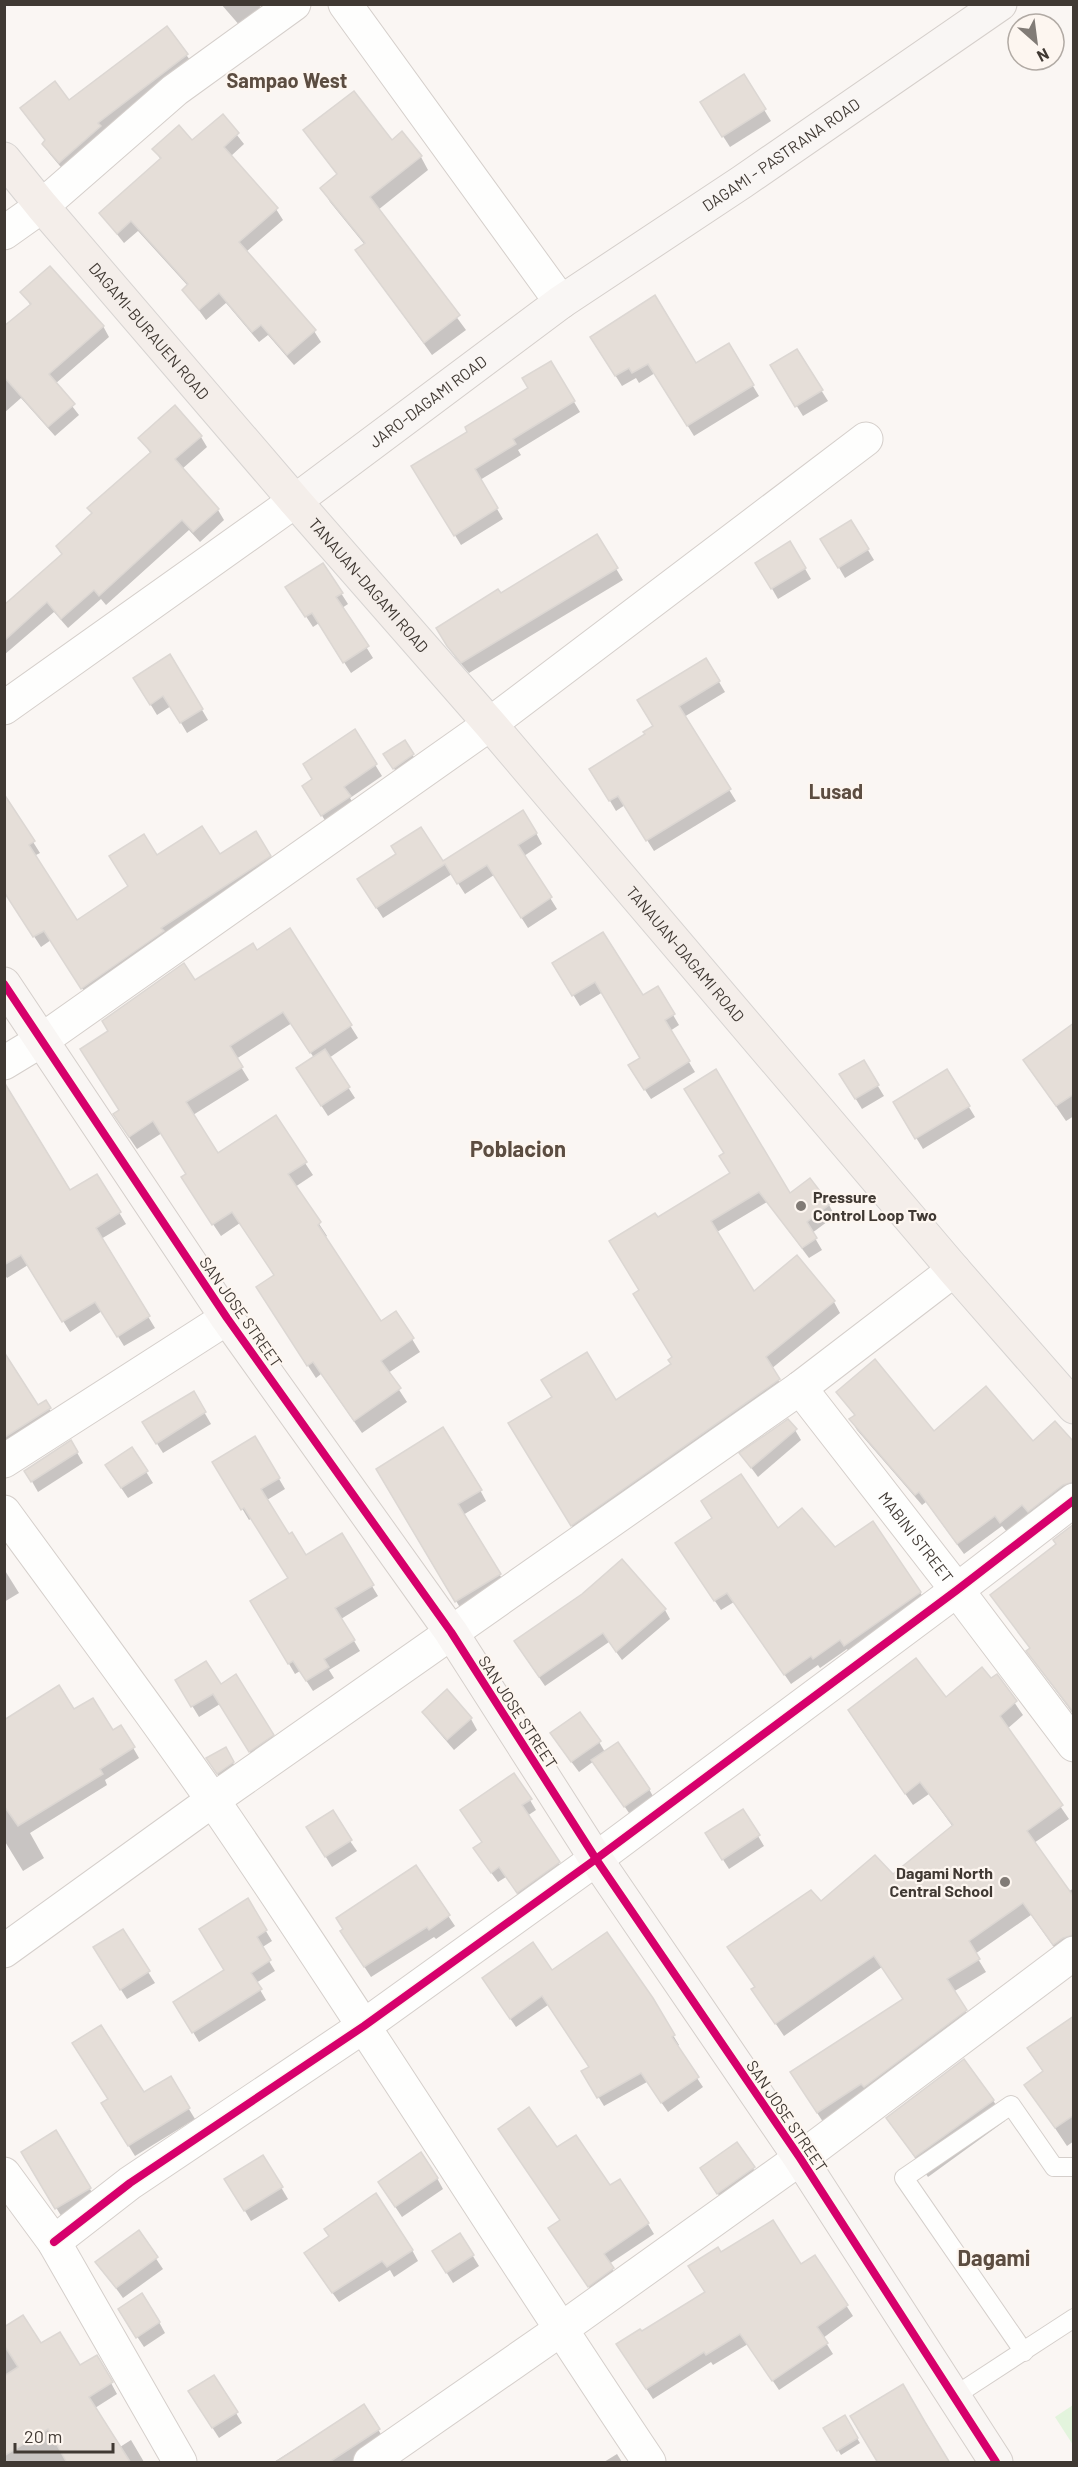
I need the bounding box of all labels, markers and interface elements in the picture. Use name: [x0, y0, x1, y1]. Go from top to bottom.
north arrow: [1006, 12, 1066, 72]
text: N: [1034, 45, 1052, 67]
district label: Sampao West: [227, 68, 347, 92]
street label: DAGAMI - PASTRANA ROAD: [698, 94, 863, 215]
street label: DAGAMI-BURAUEN ROAD: [86, 258, 213, 403]
street label: JARO-DAGAMI ROAD: [365, 351, 490, 451]
street label: TANAUAN-DAGAMI ROAD: [305, 514, 433, 656]
district label: Lusad: [809, 779, 863, 803]
street label: TANAUAN-DAGAMI ROAD: [623, 882, 749, 1025]
district label: Poblacion: [470, 1135, 566, 1161]
place label: Pressure Control Loop Two: [813, 1187, 937, 1224]
marker: Pressure Control Loop Two: [794, 1199, 808, 1213]
street label: SAN JOSE STREET: [196, 1253, 287, 1371]
street label: MABINI STREET: [875, 1488, 958, 1586]
street label: SAN JOSE STREET: [475, 1652, 562, 1772]
place label: Dagami North Central School: [890, 1863, 993, 1900]
marker: Dagami North Central School: [998, 1875, 1012, 1889]
street label: SAN JOSE STREET: [743, 2056, 832, 2175]
district label: Dagami: [958, 2244, 1030, 2270]
scale bar: [15, 2416, 112, 2454]
text: 20 m: [24, 2425, 62, 2447]

